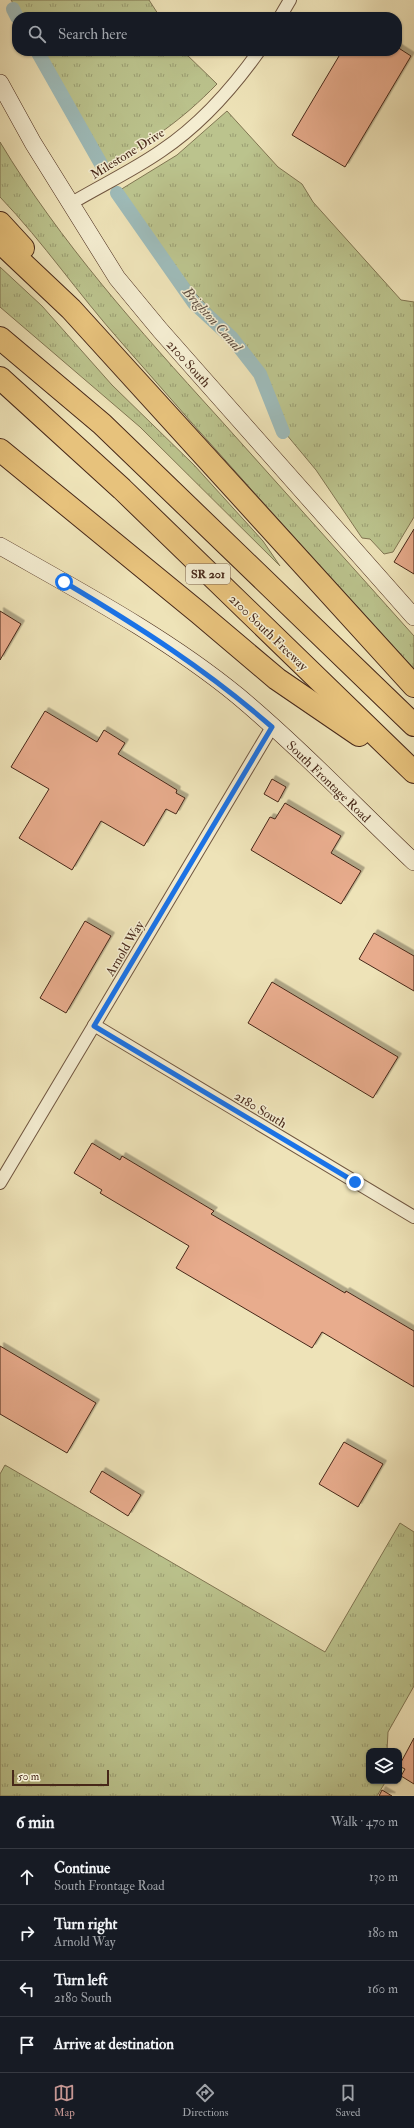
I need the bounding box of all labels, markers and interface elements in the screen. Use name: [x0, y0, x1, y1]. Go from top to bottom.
search box: [12, 12, 402, 56]
icon: search: [26, 23, 48, 45]
text: Search here: [58, 25, 127, 44]
street label: Milestone Drive: [88, 124, 168, 183]
water label: Brighton Canal: [179, 283, 247, 356]
street label: 2100 South: [163, 337, 214, 391]
road number: SR 201: [186, 564, 230, 584]
route start: [55, 573, 73, 591]
street label: 2100 South Freeway: [225, 591, 311, 675]
street label: South Frontage Road: [283, 737, 374, 826]
street label: Arnold Way: [102, 918, 149, 980]
street label: 2180 South: [232, 1088, 290, 1132]
route end: [346, 1173, 364, 1191]
map controls: [366, 1748, 402, 1784]
button: layers: [366, 1748, 402, 1784]
scale bar: [12, 1768, 109, 1787]
text: 50 m: [18, 1770, 39, 1783]
text: 6 min: [16, 1812, 55, 1833]
text: Walk · 470 m: [331, 1814, 398, 1830]
text: Continue: [54, 1859, 110, 1878]
icon: ahead: [16, 1866, 38, 1888]
text: 130 m: [369, 1869, 398, 1885]
text: South Frontage Road: [54, 1878, 165, 1894]
text: Turn right: [54, 1915, 117, 1934]
icon: right: [16, 1922, 38, 1944]
text: 180 m: [368, 1925, 398, 1941]
text: Arnold Way: [54, 1934, 115, 1950]
text: Turn left: [54, 1971, 108, 1990]
icon: left: [16, 1978, 38, 2000]
text: 160 m: [367, 1981, 398, 1997]
text: 2180 South: [54, 1990, 112, 2006]
icon: arrive: [16, 2034, 38, 2056]
text: Arrive at destination: [54, 2035, 174, 2054]
tab: Map: [53, 2082, 75, 2119]
tab: Directions: [182, 2082, 229, 2119]
tab: Saved: [335, 2082, 361, 2119]

